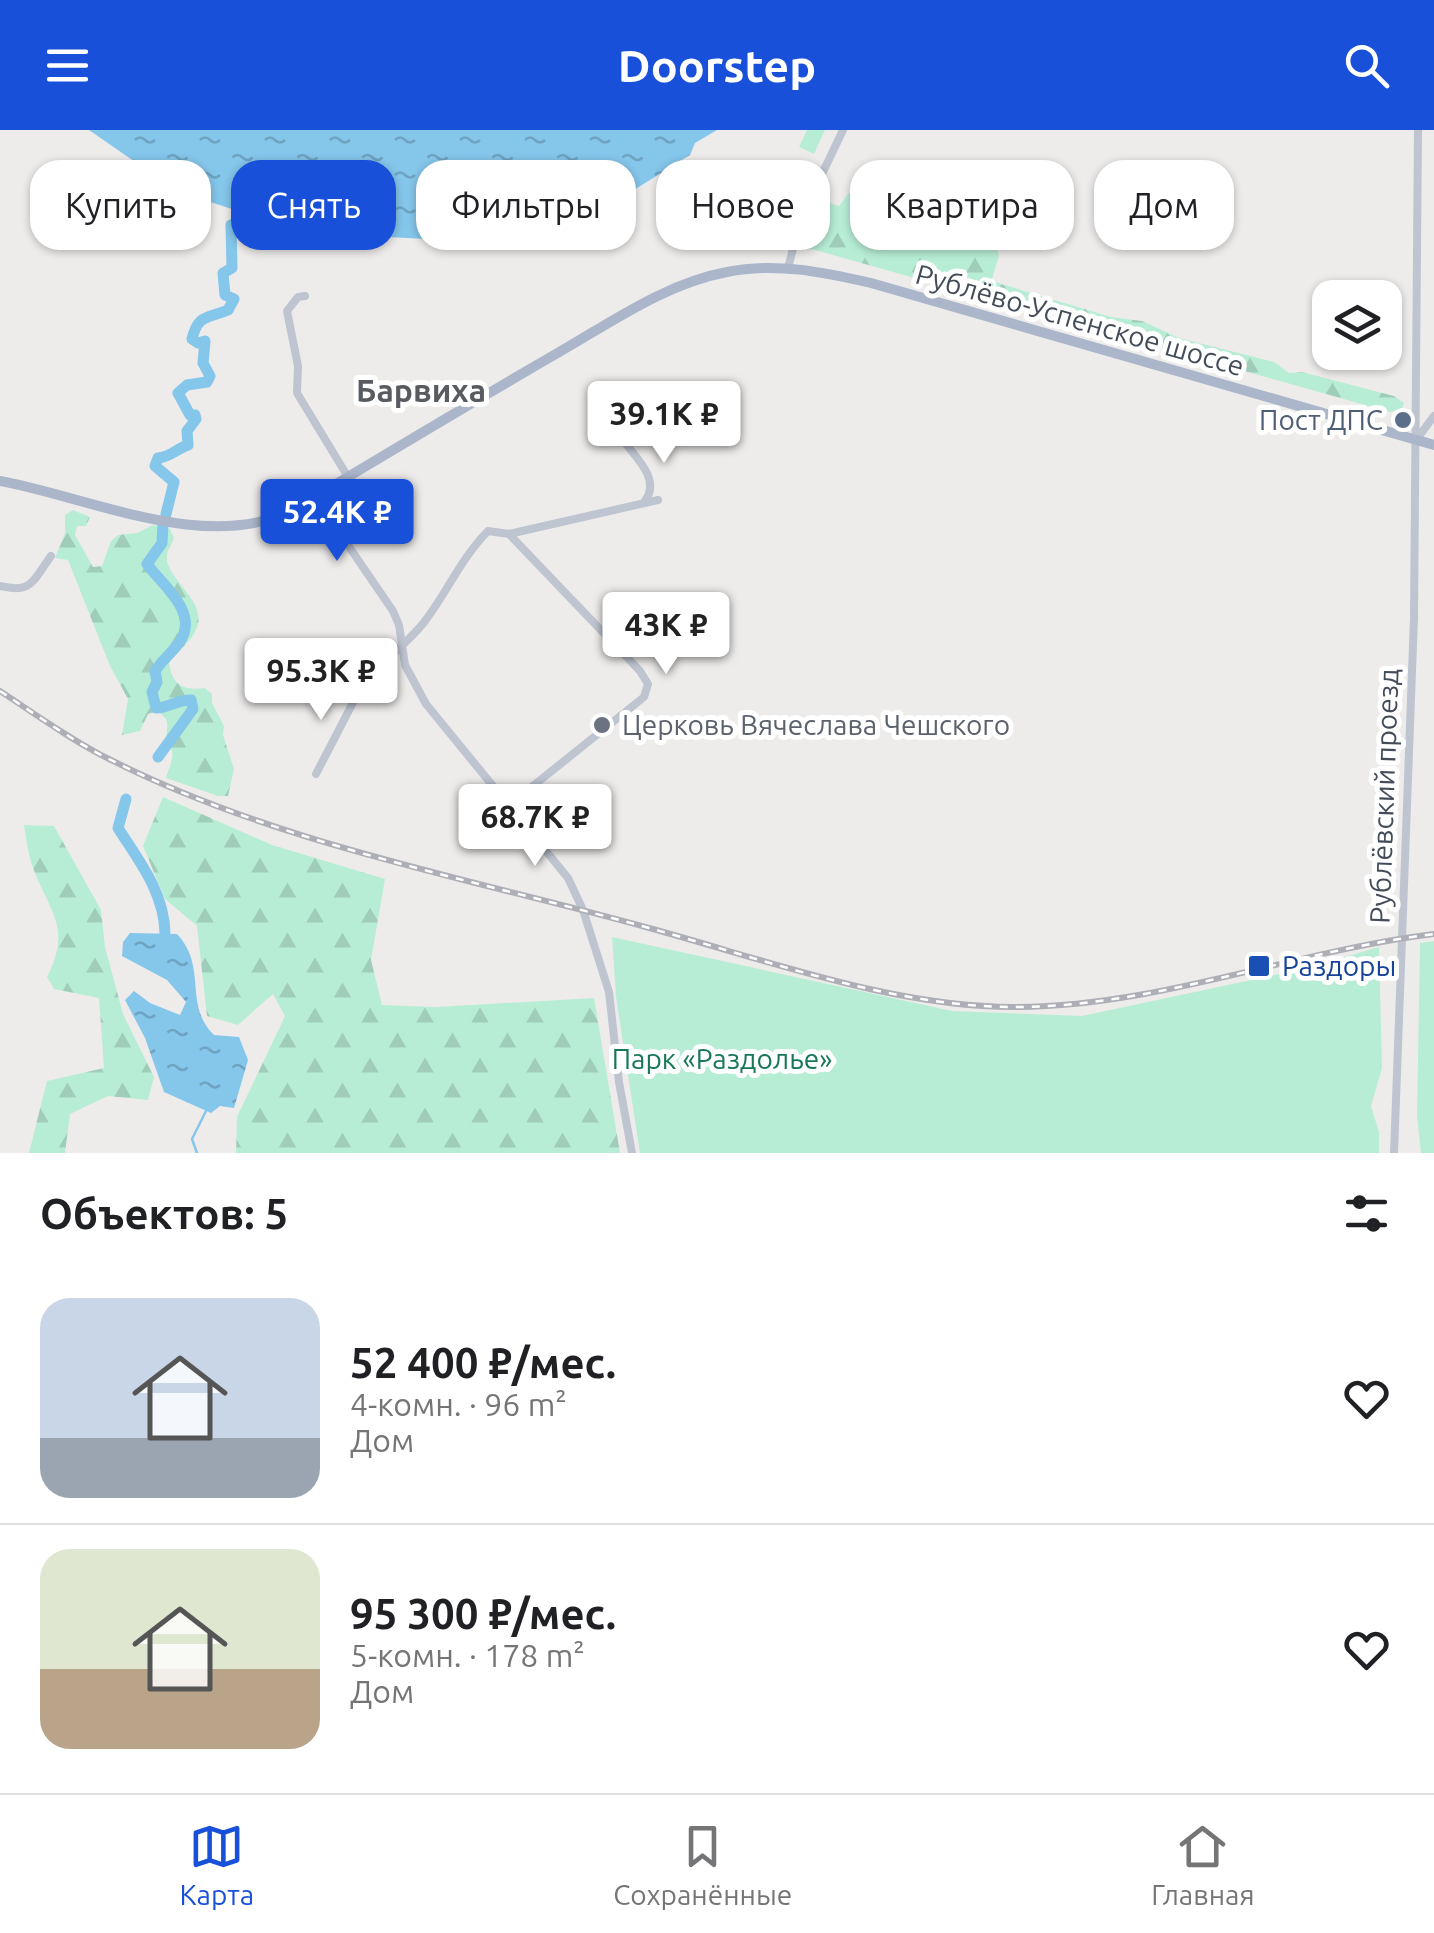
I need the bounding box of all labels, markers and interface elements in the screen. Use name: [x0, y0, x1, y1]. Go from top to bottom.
icon: menu: [40, 38, 95, 93]
icon: search: [1339, 38, 1394, 93]
text: Doorstep: [618, 40, 816, 91]
chip: Купить: [30, 160, 211, 250]
chip: Снять: [231, 160, 396, 250]
chip: Фильтры: [416, 160, 636, 250]
chip: Новое: [656, 160, 830, 250]
chip: Квартира: [850, 160, 1074, 250]
chip: Дом: [1094, 160, 1234, 250]
street label: Рублёво-Успенское шоссе: [912, 258, 1248, 381]
map controls: [1312, 280, 1402, 370]
button: layers: [1312, 280, 1402, 370]
district label: Барвиха: [356, 372, 486, 408]
pin: 39.1K ₽: [572, 381, 756, 466]
text: 39.1K ₽: [610, 395, 718, 431]
place label: Пост ДПС: [1259, 404, 1383, 435]
marker: Пост ДПС: [1392, 409, 1414, 431]
pin: 52.4K ₽: [245, 479, 429, 564]
text: 52.4K ₽: [283, 493, 391, 529]
pin: 43K ₽: [596, 592, 736, 677]
text: 43K ₽: [624, 606, 708, 642]
pin: 95.3K ₽: [229, 638, 413, 723]
text: 95.3K ₽: [267, 652, 375, 688]
street label: Рублёвский проезд: [1364, 668, 1403, 924]
place label: Церковь Вячеслава Чешского: [622, 709, 1010, 740]
marker: Церковь Вячеслава Чешского: [591, 714, 613, 736]
pin: 68.7K ₽: [443, 784, 627, 869]
text: 68.7K ₽: [481, 798, 589, 834]
place label: Раздоры: [1282, 950, 1396, 981]
marker: Раздоры: [1246, 953, 1272, 979]
park label: Парк «Раздолье»: [612, 1043, 832, 1074]
icon: filters: [1339, 1186, 1394, 1241]
text: Объектов: 5: [40, 1190, 288, 1237]
icon: home: [120, 1338, 240, 1458]
text: 52 400 ₽/мес.: [350, 1339, 616, 1386]
icon: heart: [1339, 1371, 1394, 1426]
text: 4-комн. · 96 m²: [350, 1386, 567, 1422]
text: Дом: [350, 1422, 414, 1458]
icon: home: [120, 1589, 240, 1709]
text: 95 300 ₽/мес.: [350, 1590, 616, 1637]
icon: heart: [1339, 1622, 1394, 1677]
text: 5-комн. · 178 m²: [350, 1637, 585, 1673]
text: Дом: [350, 1673, 414, 1709]
tab: Карта: [180, 1819, 254, 1910]
tab: Сохранённые: [613, 1819, 792, 1910]
tab: Главная: [1151, 1819, 1254, 1910]

